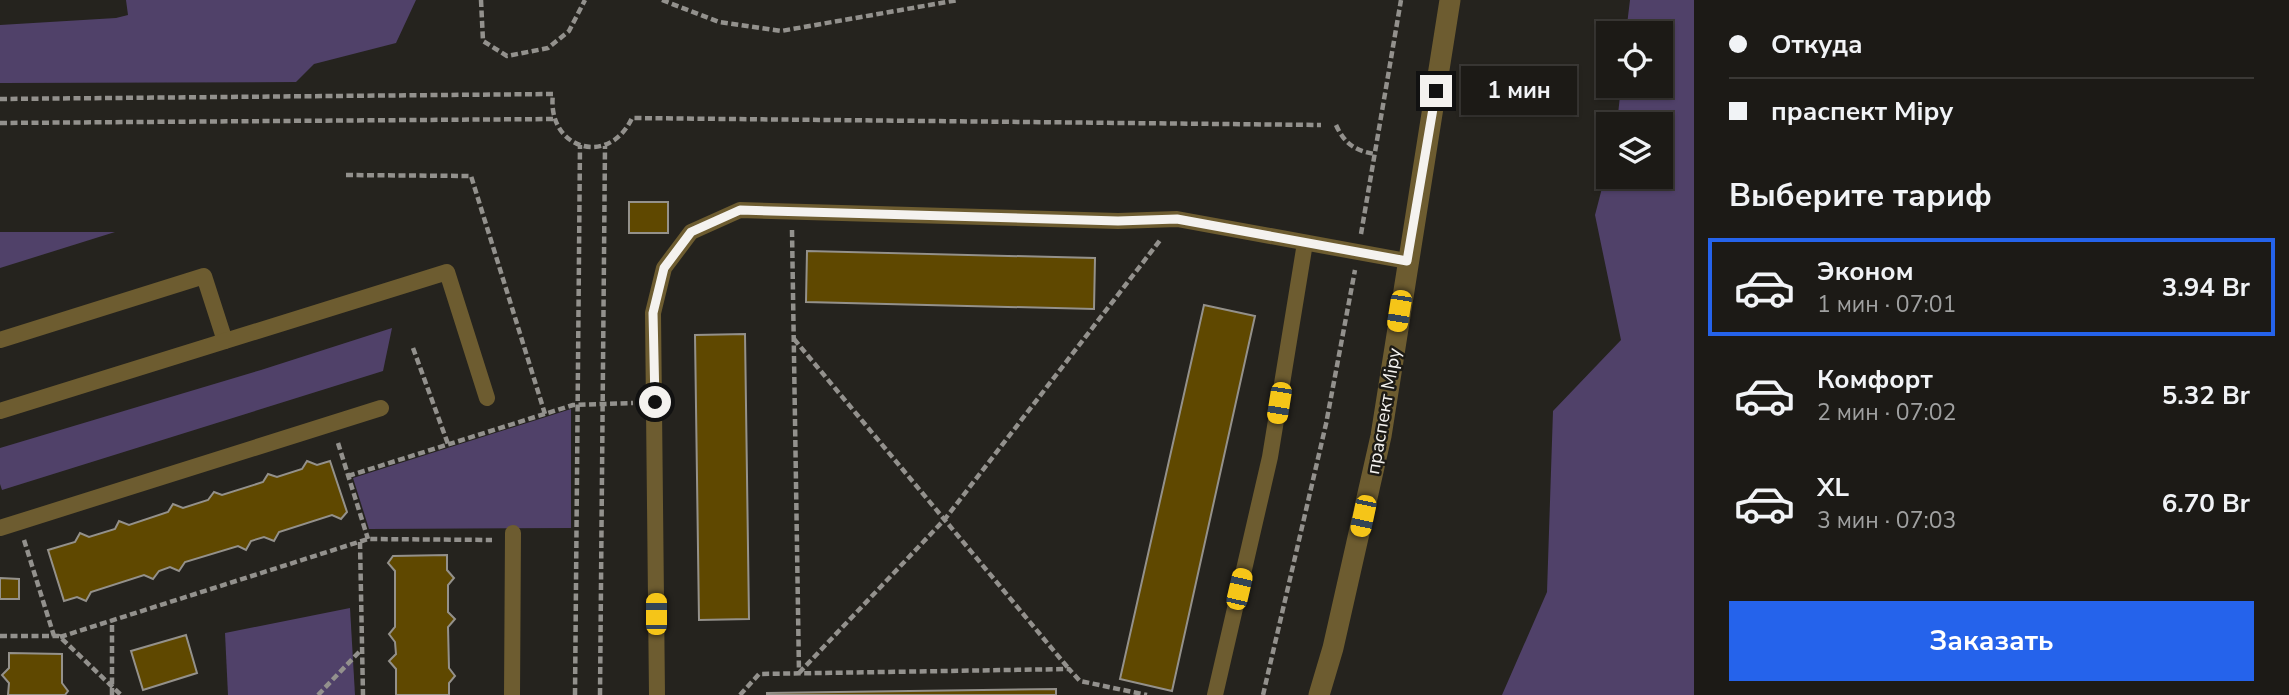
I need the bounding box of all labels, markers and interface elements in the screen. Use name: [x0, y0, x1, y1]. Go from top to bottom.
map controls: [1596, 21, 1673, 189]
button: locate: [1596, 21, 1673, 98]
text: Откуда: [1771, 27, 1863, 62]
callout: 1 мин: [1460, 66, 1576, 116]
route end: [1420, 75, 1452, 107]
text: 1 мин: [1487, 75, 1551, 106]
text: праспект Міру: [1771, 94, 1953, 129]
button: layers: [1596, 112, 1673, 189]
text: Выберите тариф: [1729, 174, 1992, 217]
text: Эконом: [1817, 254, 1914, 289]
icon: car: [1733, 256, 1796, 319]
text: 3.94 Br: [2162, 270, 2250, 305]
car: [1386, 289, 1413, 333]
text: 1 мин · 07:01: [1817, 289, 1956, 320]
street label: праспект Міру: [1360, 346, 1408, 477]
text: Комфорт: [1817, 362, 1933, 397]
icon: car: [1733, 364, 1796, 427]
text: 5.32 Br: [2162, 378, 2250, 413]
car: [1266, 381, 1293, 425]
route start: [639, 386, 671, 418]
text: 2 мин · 07:02: [1817, 397, 1956, 428]
text: XL: [1817, 470, 1849, 505]
icon: car: [1733, 472, 1796, 535]
text: 6.70 Br: [2162, 486, 2250, 521]
car: [1349, 493, 1378, 539]
text: 3 мин · 07:03: [1817, 505, 1956, 536]
car: [1225, 566, 1254, 612]
car: [646, 593, 667, 635]
button: Заказать: [1729, 601, 2254, 681]

